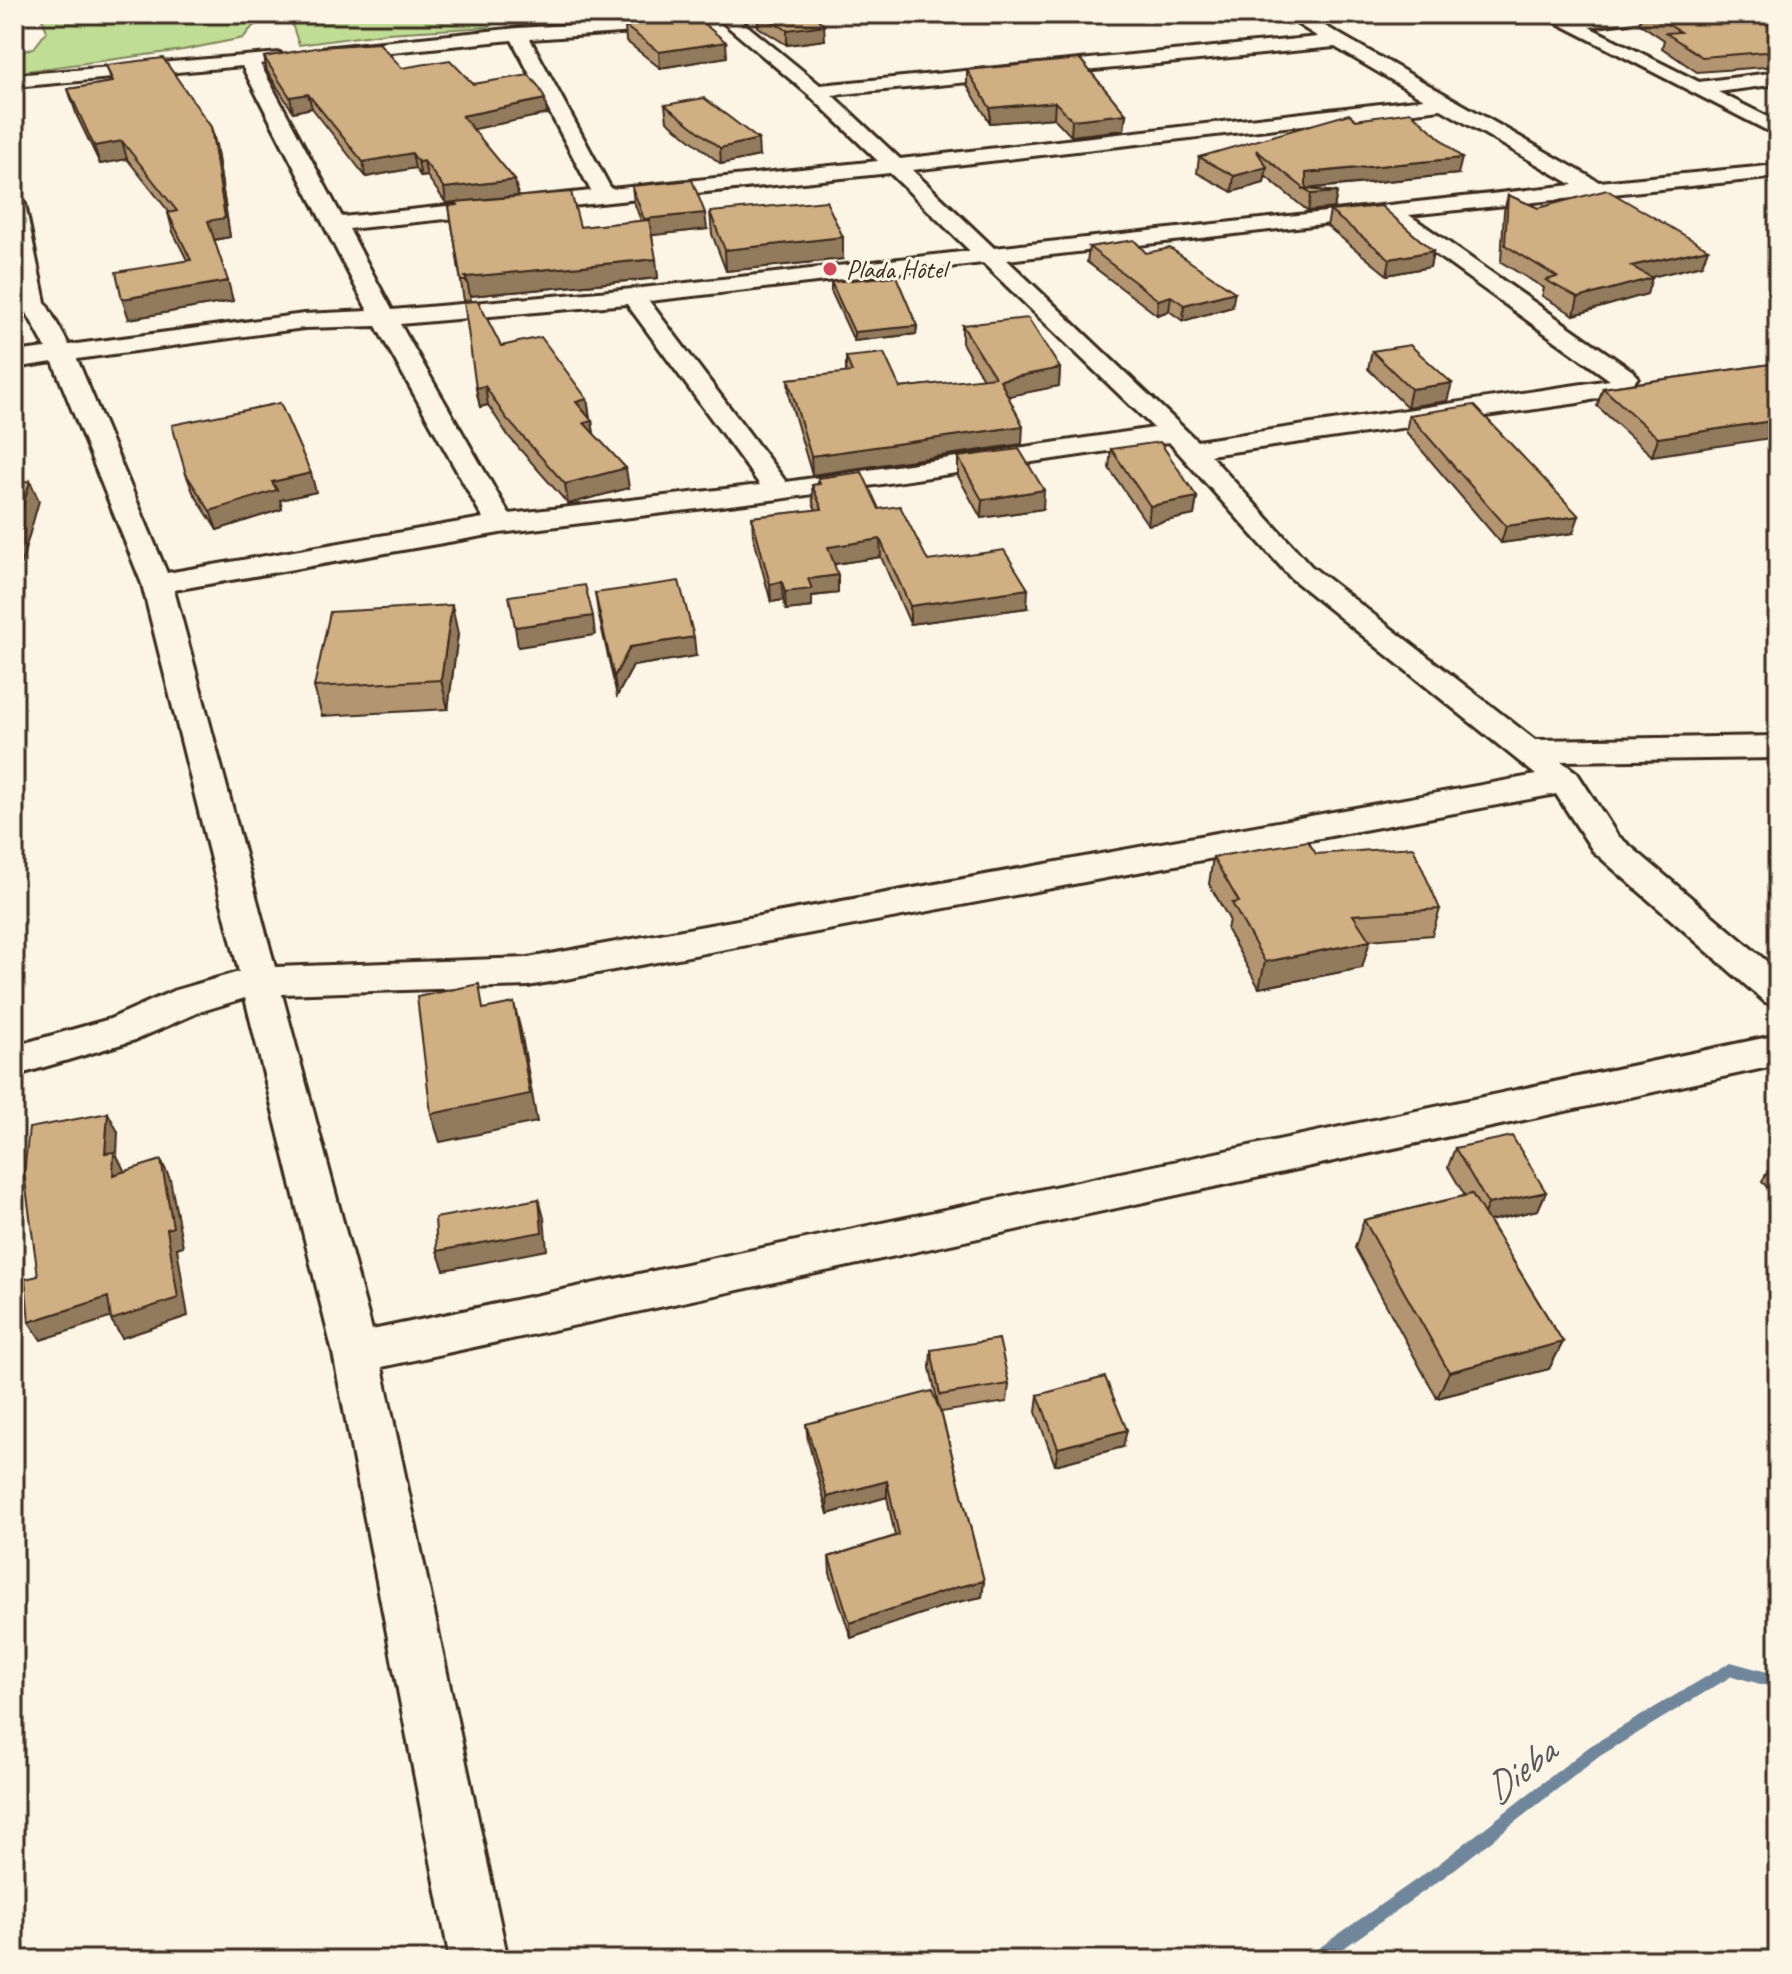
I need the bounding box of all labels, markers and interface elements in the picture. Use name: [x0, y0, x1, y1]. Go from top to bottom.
place label: Plada Hôtel: [846, 253, 951, 286]
marker: Plada Hôtel: [821, 260, 839, 278]
water label: Dieba: [1473, 1724, 1569, 1814]

